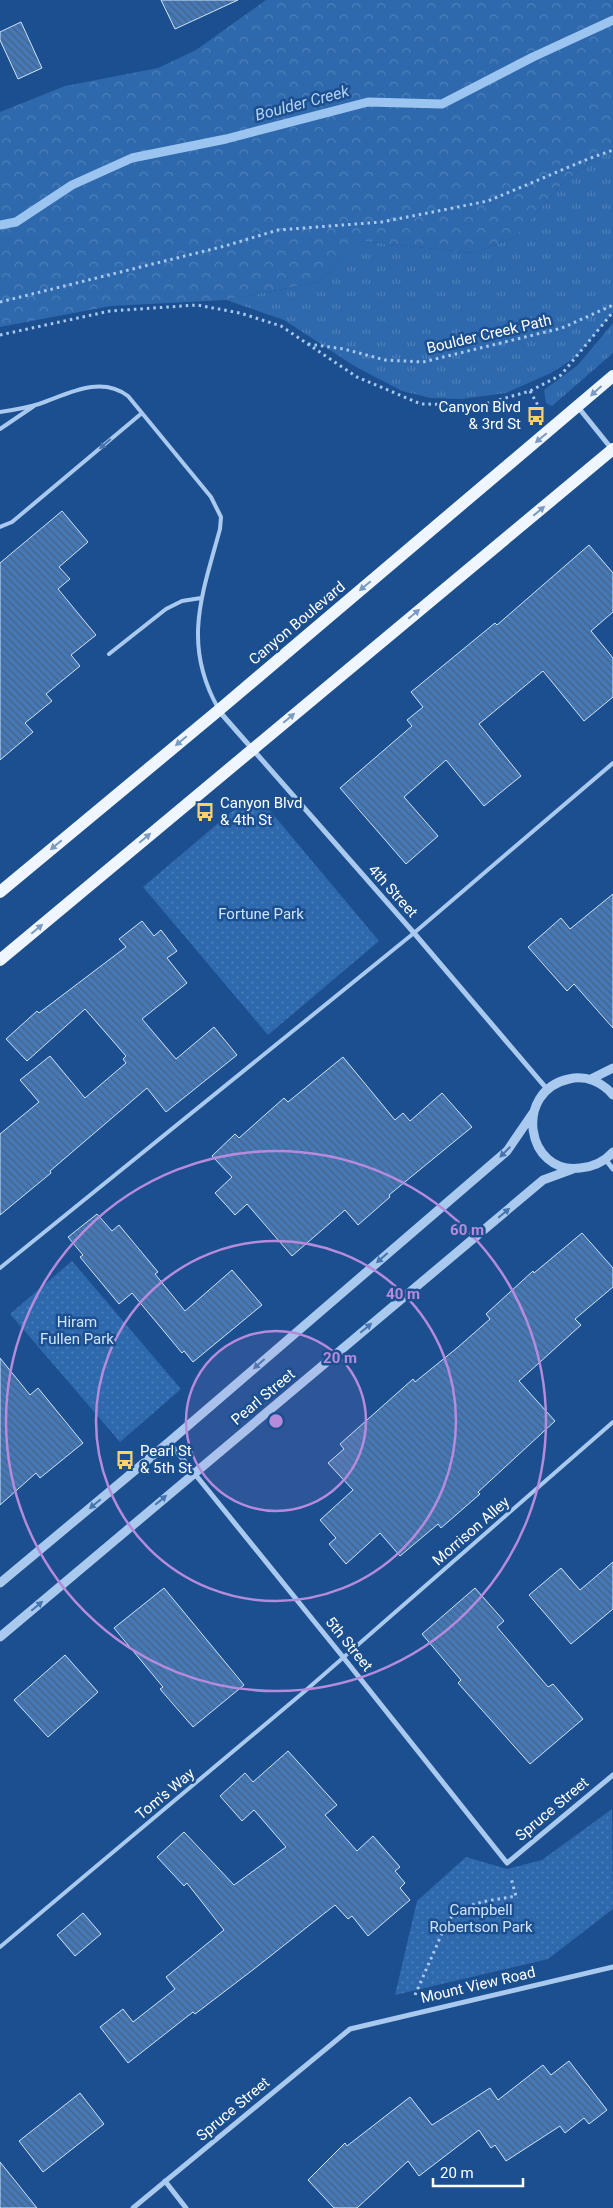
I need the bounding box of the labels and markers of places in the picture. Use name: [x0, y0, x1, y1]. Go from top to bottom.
place label: Canyon Blvd & 3rd St: [439, 398, 521, 433]
bus stop icon: Canyon Blvd & 3rd St: [525, 405, 547, 427]
place label: Canyon Blvd & 4th St: [220, 794, 302, 829]
bus stop icon: Canyon Blvd & 4th St: [194, 801, 216, 823]
centre of rings: [267, 1412, 285, 1430]
place label: Pearl St & 5th St: [140, 1442, 192, 1477]
bus stop icon: Pearl St & 5th St: [114, 1449, 136, 1471]

